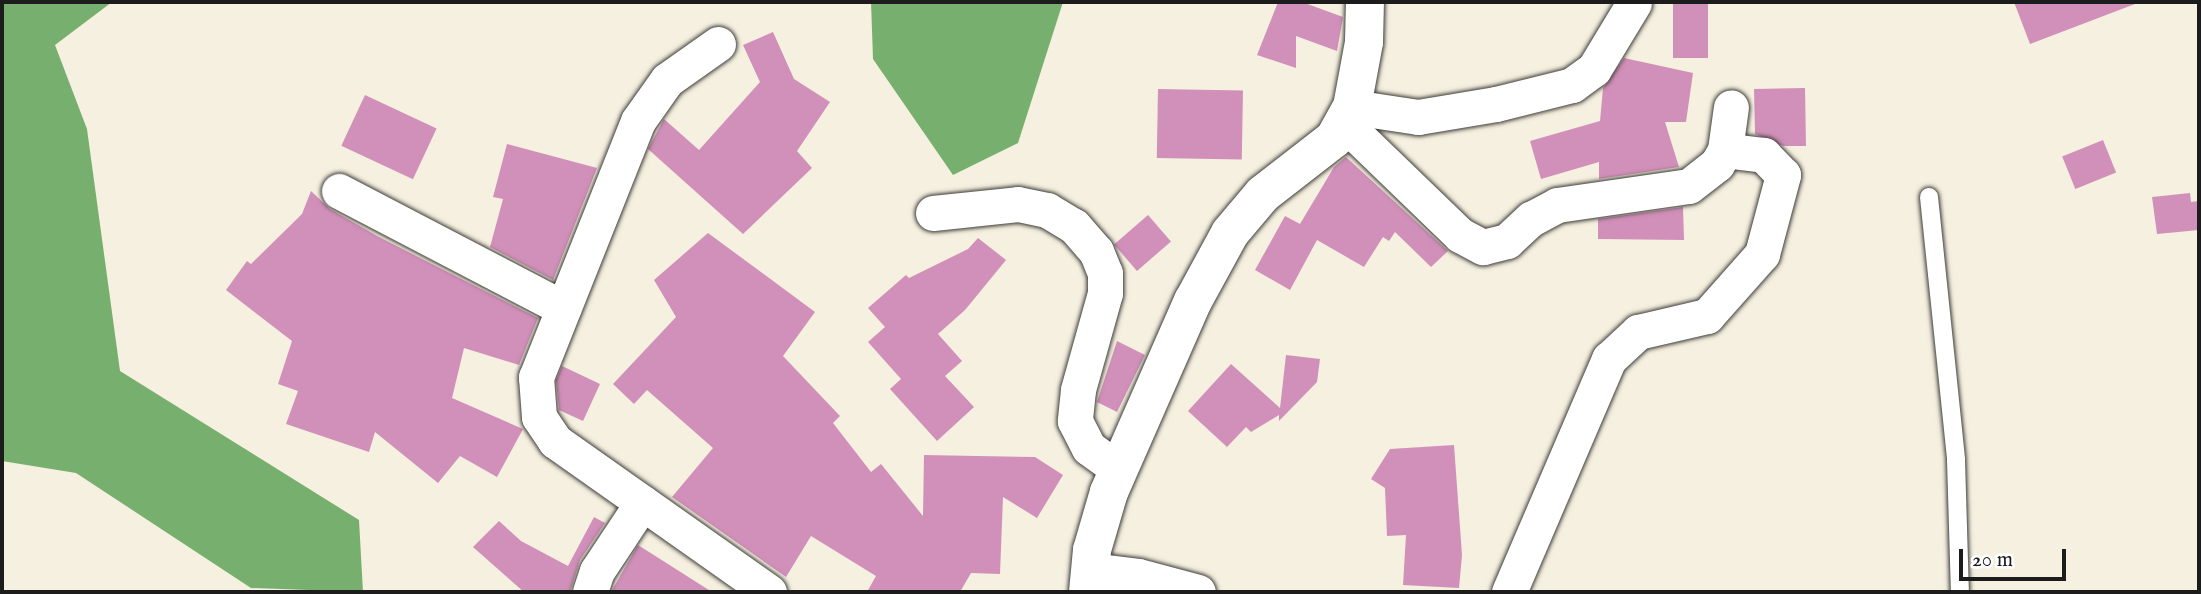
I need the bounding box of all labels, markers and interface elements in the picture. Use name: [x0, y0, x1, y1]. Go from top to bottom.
scale bar: [1963, 534, 2070, 578]
text: 20 m: [1972, 547, 2013, 574]

